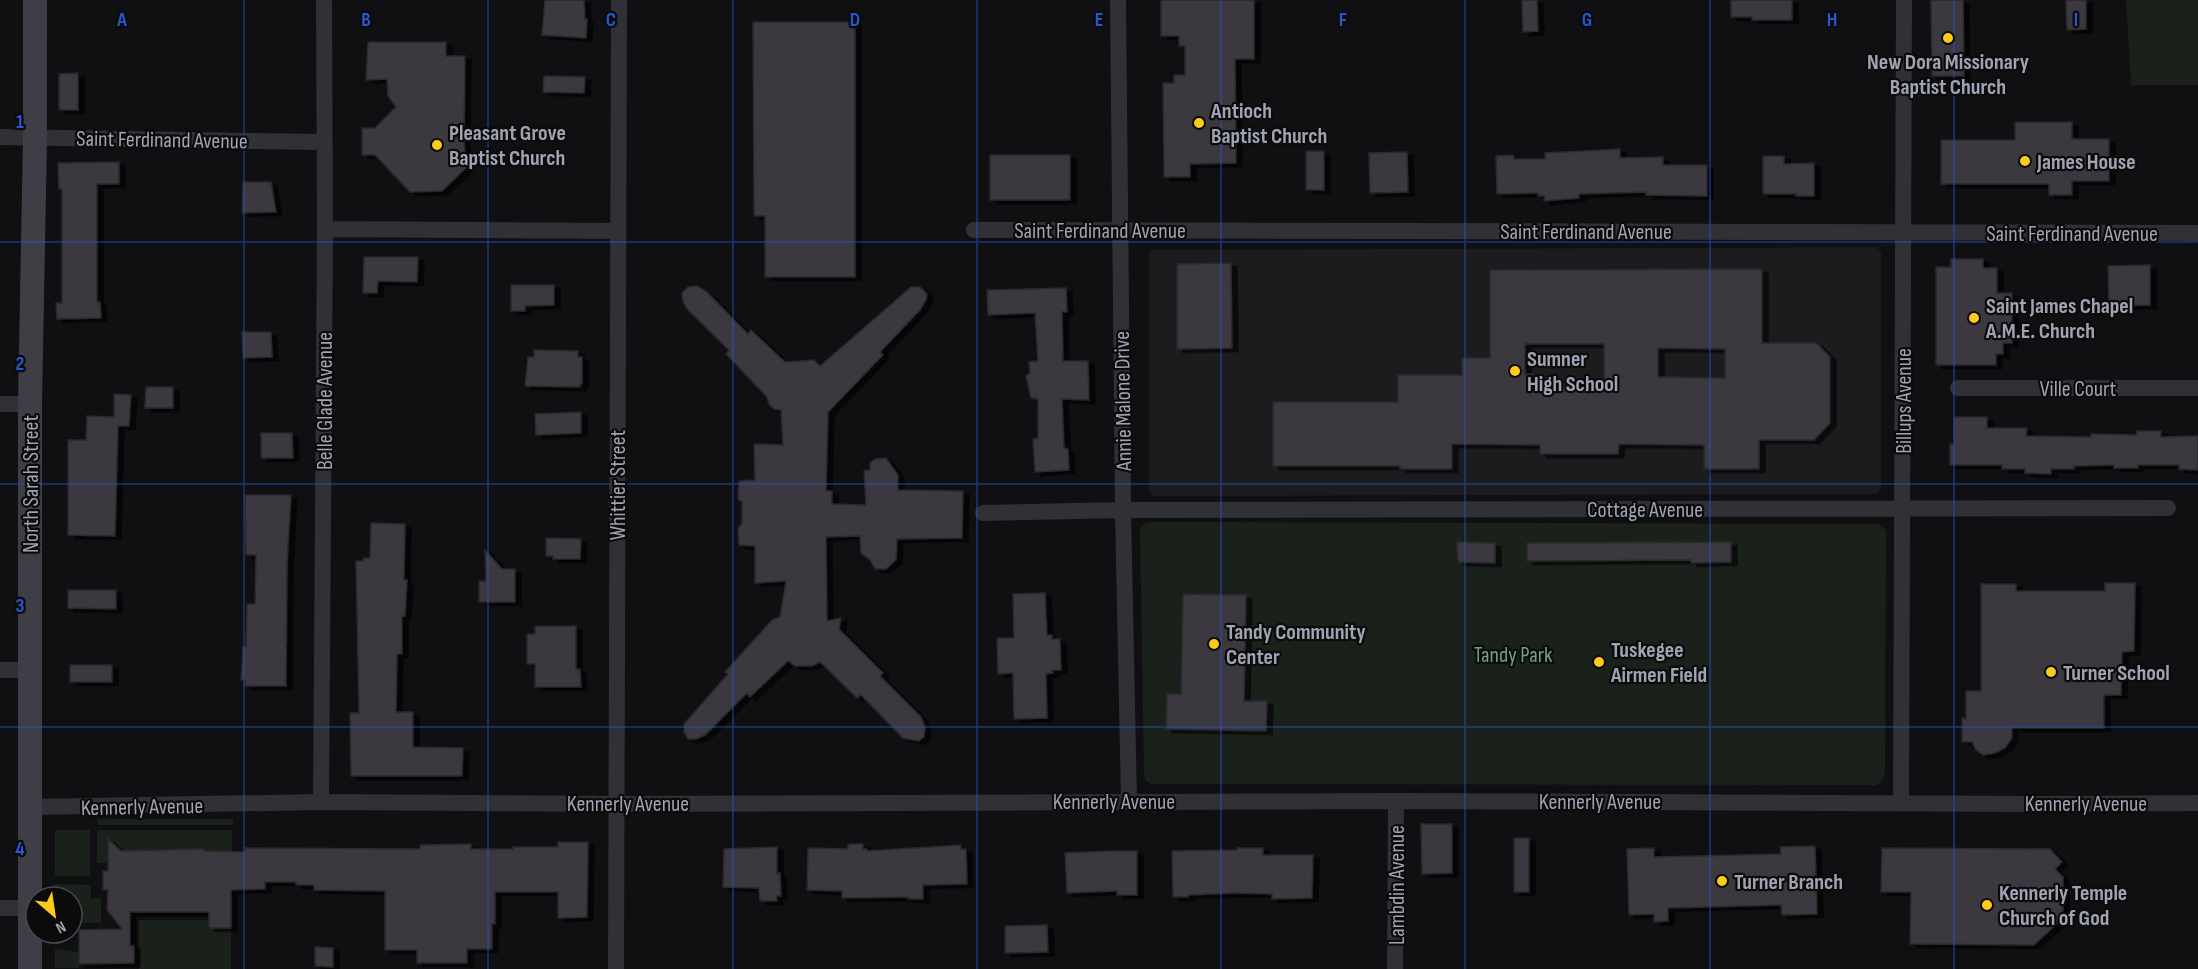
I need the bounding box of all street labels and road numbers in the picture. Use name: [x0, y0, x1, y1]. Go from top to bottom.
street label: Saint Ferdinand Avenue: [76, 126, 248, 155]
street label: Saint Ferdinand Avenue: [1014, 218, 1186, 245]
street label: Saint Ferdinand Avenue: [1500, 219, 1672, 246]
street label: Saint Ferdinand Avenue: [1986, 221, 2158, 248]
street label: Annie Malone Drive: [1109, 331, 1138, 472]
street label: Belle Glade Avenue: [312, 332, 339, 470]
street label: Billups Avenue: [1891, 348, 1918, 454]
street label: Ville Court: [2040, 376, 2117, 403]
street label: North Sarah Street: [18, 415, 45, 553]
street label: Whittier Street: [605, 430, 632, 540]
street label: Cottage Avenue: [1587, 497, 1703, 524]
street label: Kennerly Avenue: [1053, 789, 1175, 816]
street label: Kennerly Avenue: [1539, 789, 1661, 816]
street label: Kennerly Avenue: [567, 791, 689, 818]
street label: Kennerly Avenue: [2025, 791, 2147, 818]
street label: Kennerly Avenue: [81, 793, 203, 822]
street label: Lambdin Avenue: [1384, 825, 1411, 945]

